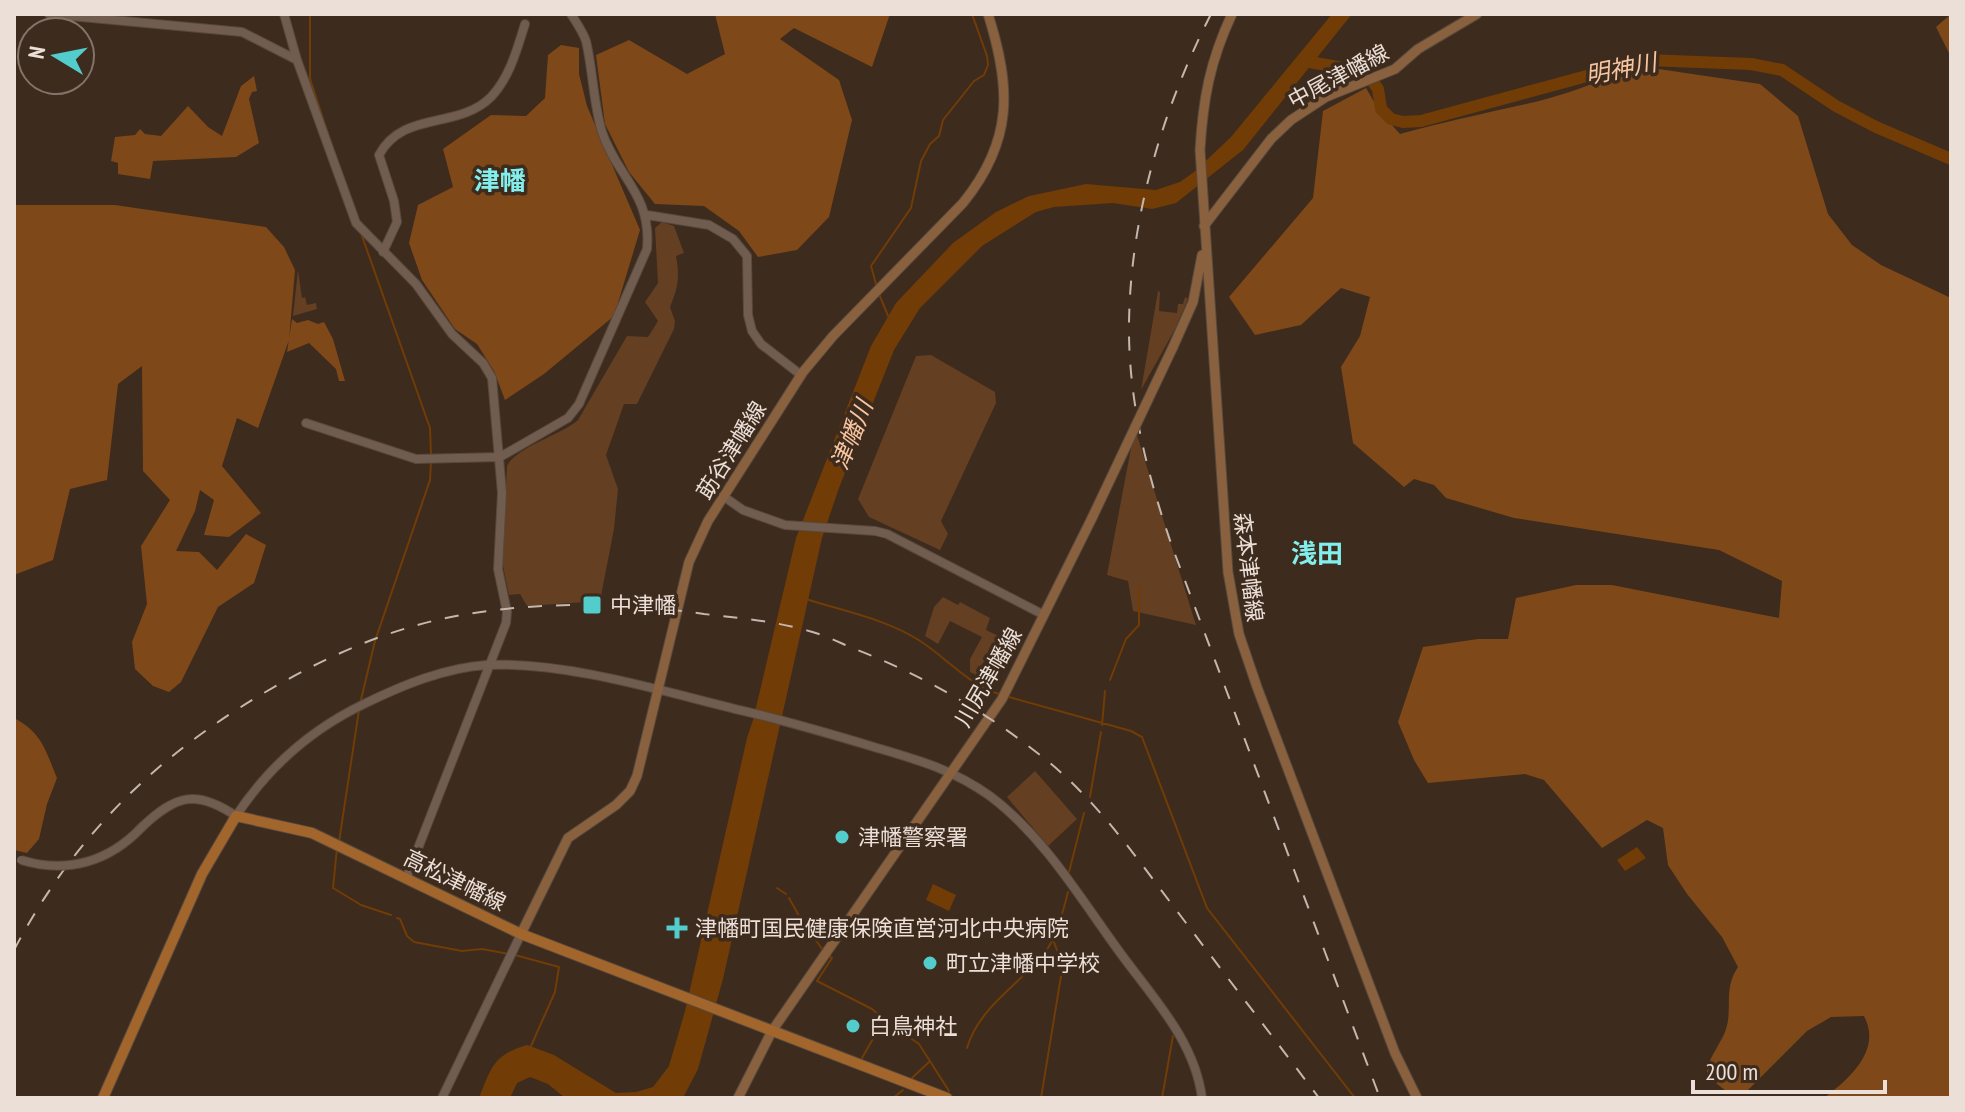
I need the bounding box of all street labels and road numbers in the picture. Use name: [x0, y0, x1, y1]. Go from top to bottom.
street label: 中尾津幡線: [1283, 38, 1393, 114]
street label: 莇谷津幡線: [690, 396, 772, 504]
street label: 森本津幡線: [1228, 511, 1270, 623]
street label: 川尻津幡線: [948, 622, 1028, 732]
street label: 高松津幡線: [399, 843, 511, 917]

